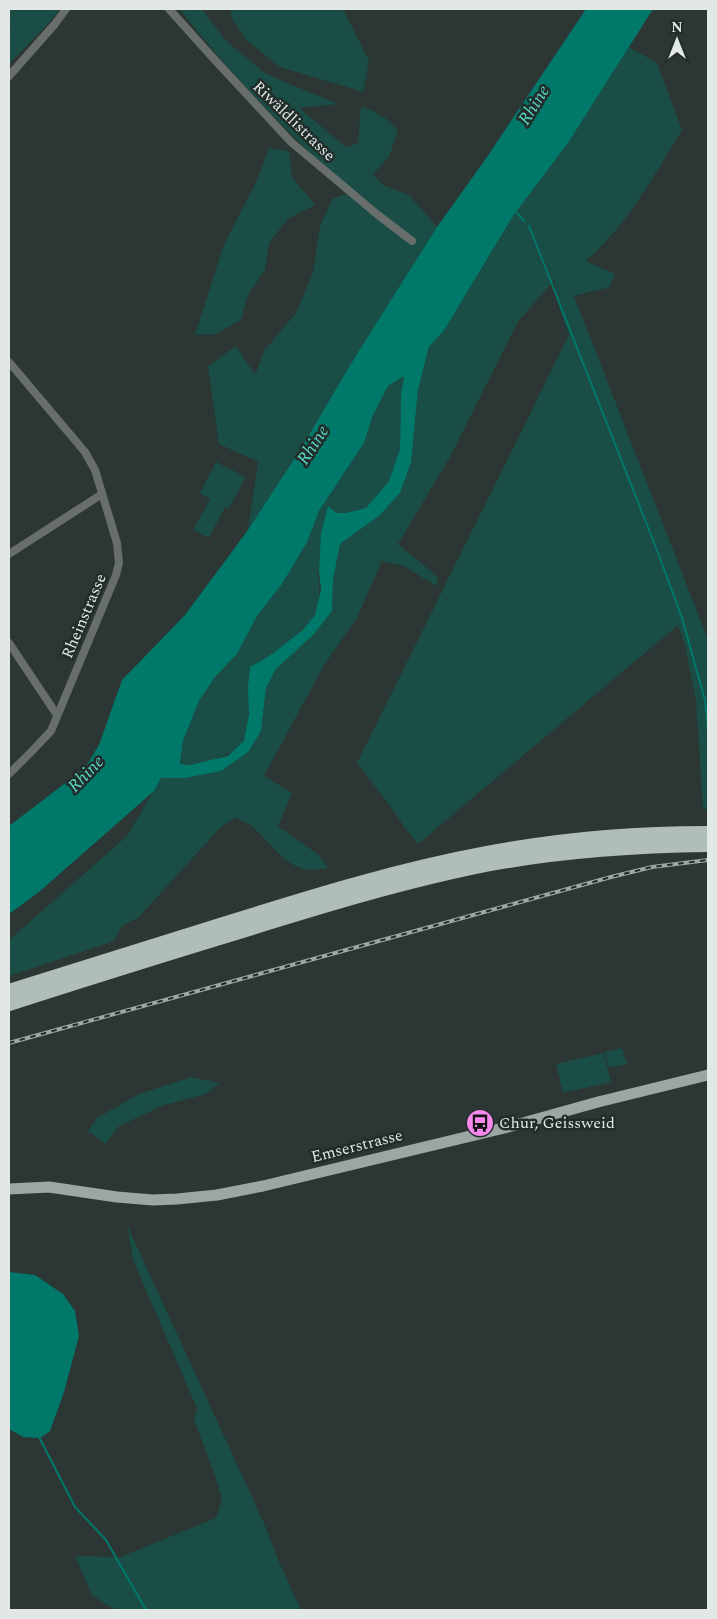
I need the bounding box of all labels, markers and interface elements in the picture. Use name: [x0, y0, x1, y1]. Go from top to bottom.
north arrow: [652, 15, 702, 65]
text: N: [671, 17, 683, 38]
street label: Riwäldlistrasse: [247, 75, 341, 167]
water label: Rhine: [511, 80, 557, 130]
water label: Rhine: [290, 420, 336, 470]
street label: Rheinstrasse: [55, 570, 113, 662]
water label: Rhine: [61, 749, 111, 799]
bus stop icon: Chur, Geissweid: [465, 1108, 495, 1138]
place label: Chur, Geissweid: [499, 1111, 615, 1135]
street label: Emserstrasse: [309, 1123, 405, 1169]

